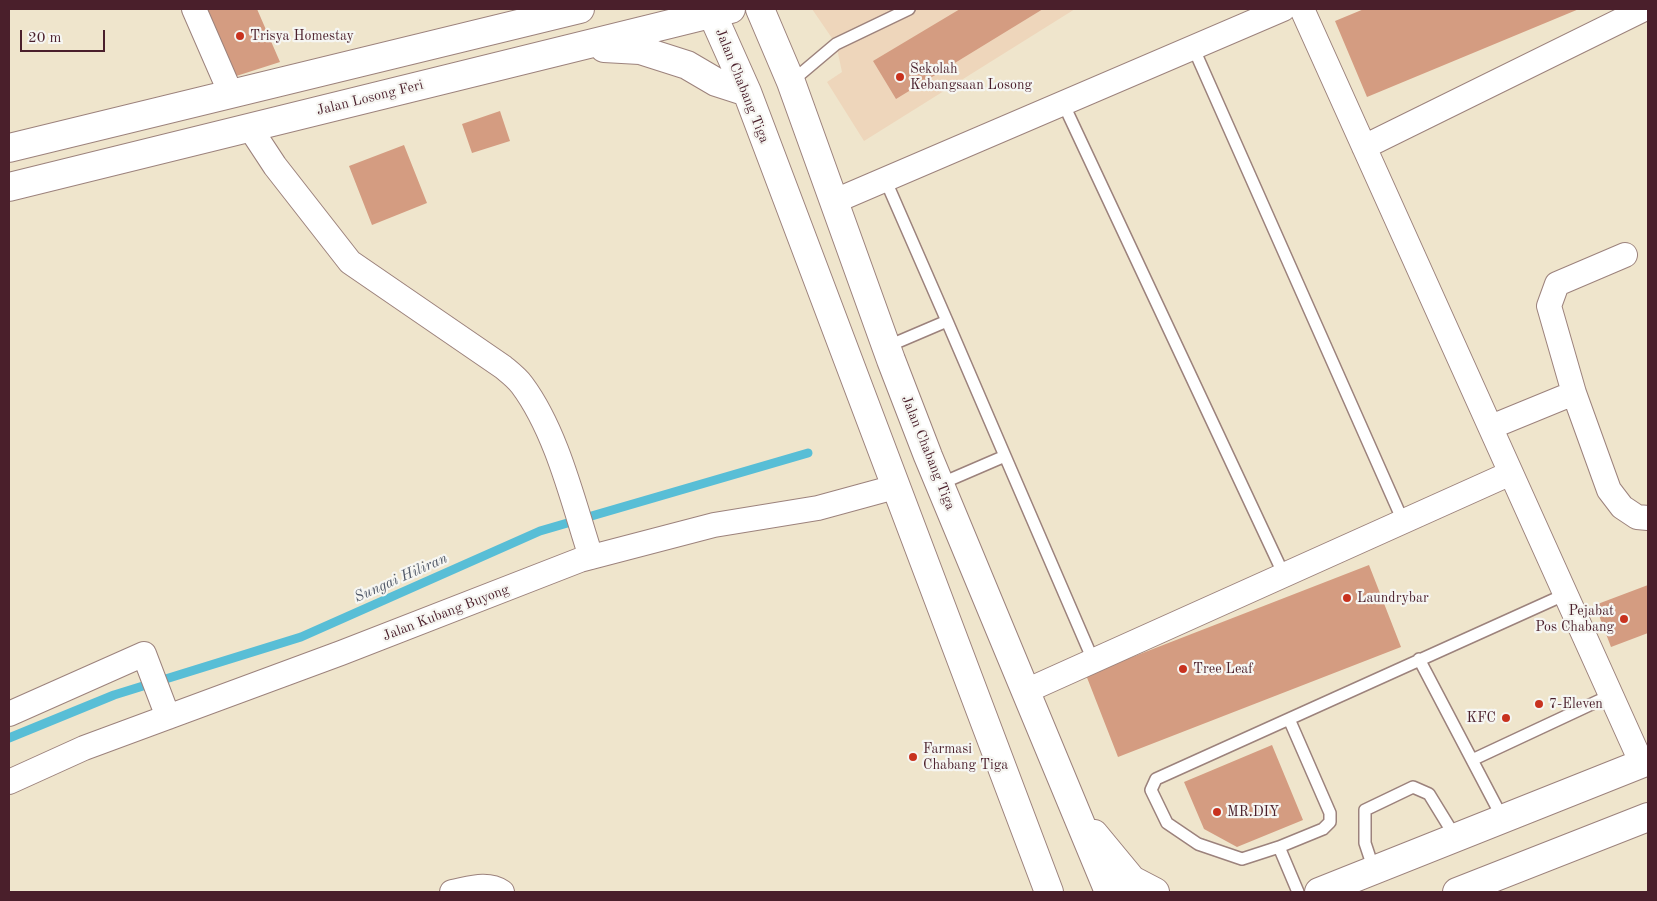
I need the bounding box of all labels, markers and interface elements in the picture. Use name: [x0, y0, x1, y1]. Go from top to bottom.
scale bar: [22, 20, 108, 52]
street label: Jalan Chabang Tiga: [711, 26, 773, 146]
place label: Trisya Homestay: [250, 28, 354, 44]
marker: Trisya Homestay: [234, 30, 246, 42]
text: 20 m: [28, 31, 62, 46]
place label: Sekolah Kebangsaan Losong: [910, 61, 1032, 94]
marker: Sekolah Kebangsaan Losong: [894, 71, 906, 83]
street label: Jalan Losong Feri: [315, 77, 425, 119]
street label: Jalan Chabang Tiga: [897, 393, 959, 513]
water label: Sungai Hiliran: [352, 549, 450, 607]
street label: Jalan Kubang Buyong: [381, 581, 511, 645]
place label: Laundrybar: [1357, 590, 1429, 606]
marker: Laundrybar: [1341, 592, 1353, 604]
place label: Pejabat Pos Chabang: [1535, 603, 1614, 636]
marker: Pejabat Pos Chabang: [1618, 613, 1630, 625]
place label: Tree Leaf: [1193, 661, 1253, 677]
marker: Tree Leaf: [1177, 663, 1189, 675]
place label: 7-Eleven: [1549, 696, 1603, 712]
marker: 7-Eleven: [1533, 698, 1545, 710]
place label: KFC: [1467, 710, 1496, 726]
marker: KFC: [1500, 712, 1512, 724]
place label: Farmasi Chabang Tiga: [923, 741, 1008, 774]
marker: Farmasi Chabang Tiga: [907, 751, 919, 763]
place label: MR.DIY: [1227, 804, 1279, 820]
marker: MR.DIY: [1211, 806, 1223, 818]

